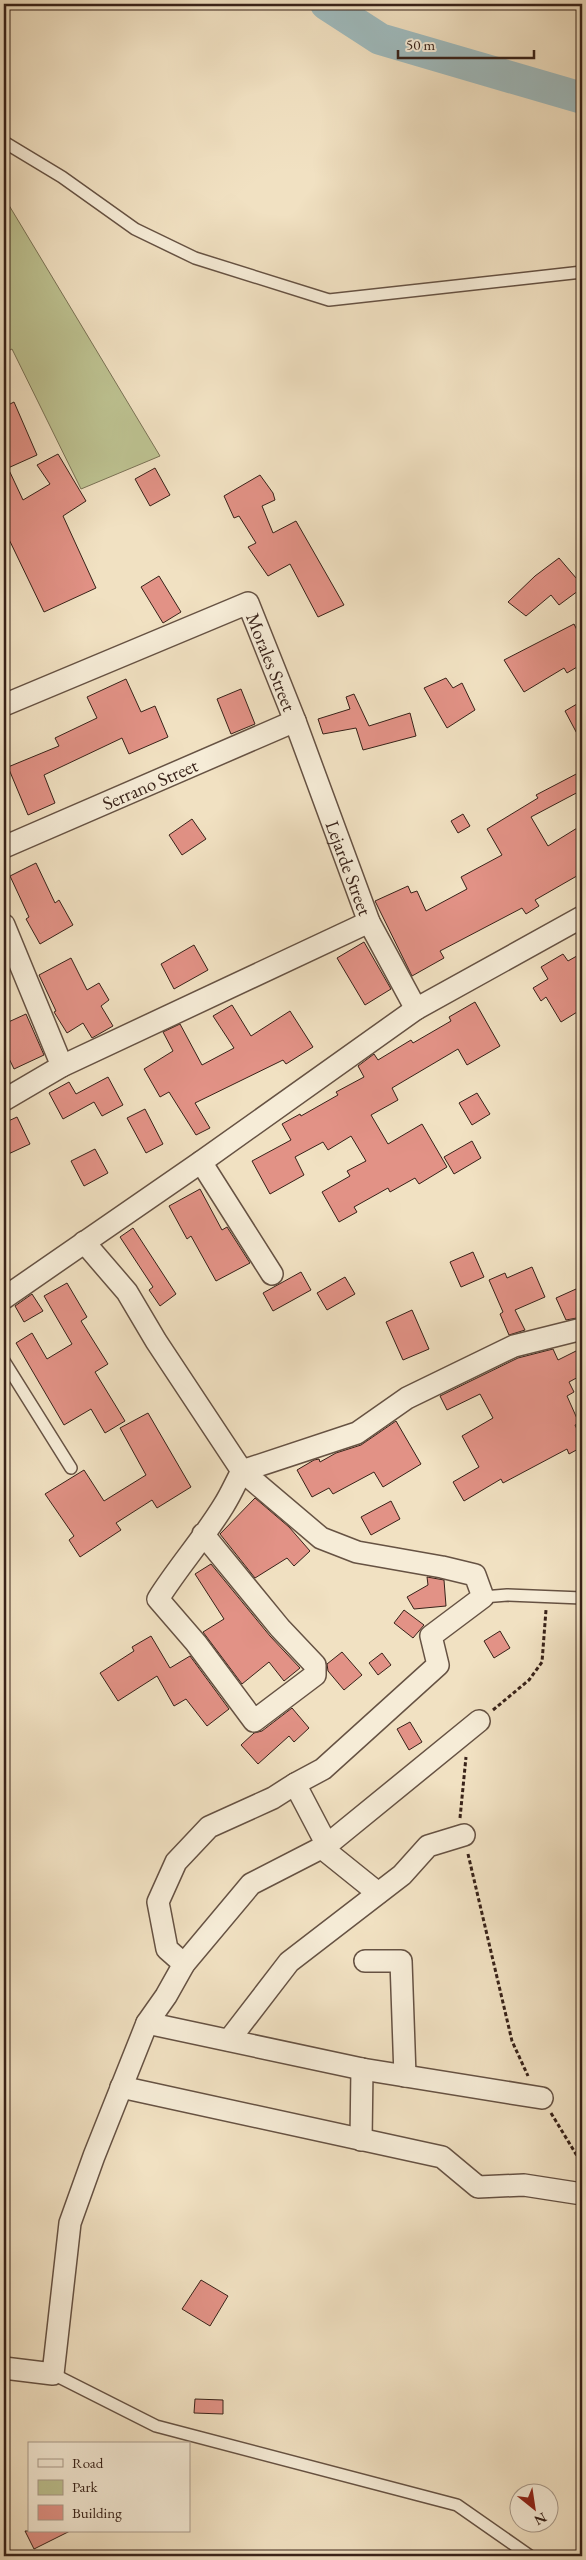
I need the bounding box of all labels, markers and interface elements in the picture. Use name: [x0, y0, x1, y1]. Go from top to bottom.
scale bar: [398, 28, 535, 60]
text: 50 m: [406, 35, 435, 54]
street label: Morales Street: [240, 609, 302, 715]
street label: Serrano Street: [99, 753, 202, 816]
street label: Lejarde Street: [320, 817, 378, 919]
legend: [28, 2442, 190, 2532]
text: Road: [72, 2453, 104, 2472]
text: Park: [72, 2477, 99, 2496]
north arrow: [508, 2482, 558, 2532]
text: Building: [72, 2503, 122, 2522]
text: N: [531, 2509, 550, 2530]

